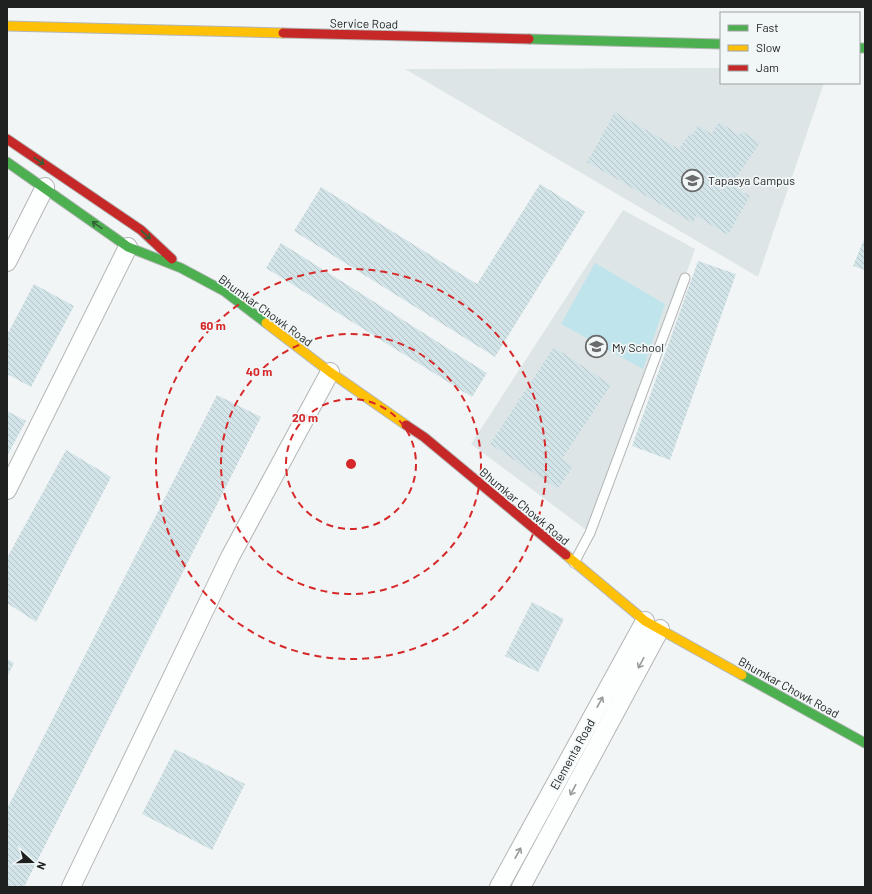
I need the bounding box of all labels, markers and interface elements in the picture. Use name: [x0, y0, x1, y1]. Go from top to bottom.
legend: [720, 12, 860, 84]
street label: Service Road: [330, 15, 398, 31]
text: Fast: [756, 20, 779, 34]
text: Slow: [756, 40, 781, 54]
text: Jam: [756, 60, 779, 74]
one-way arrow: [33, 157, 44, 165]
school or university icon: Tapasya Campus: [679, 167, 705, 193]
place label: Tapasya Campus: [708, 173, 795, 187]
one-way arrow: [92, 221, 103, 229]
one-way arrow: [141, 230, 151, 240]
street label: Bhumkar Chowk Road: [216, 271, 316, 349]
text: 60 m: [200, 318, 226, 332]
school or university icon: My School: [584, 334, 610, 360]
place label: My School: [612, 340, 664, 354]
text: 40 m: [246, 364, 272, 378]
text: 20 m: [292, 410, 318, 424]
centre of rings: [344, 457, 358, 471]
street label: Bhumkar Chowk Road: [477, 464, 573, 548]
street label: Bhumkar Chowk Road: [736, 654, 842, 720]
one-way arrow: [637, 657, 645, 669]
one-way arrow: [597, 696, 605, 708]
street label: Elementa Road: [547, 716, 597, 792]
one-way arrow: [569, 784, 576, 796]
north arrow: [12, 842, 52, 882]
one-way arrow: [514, 847, 522, 859]
text: N: [34, 860, 49, 872]

